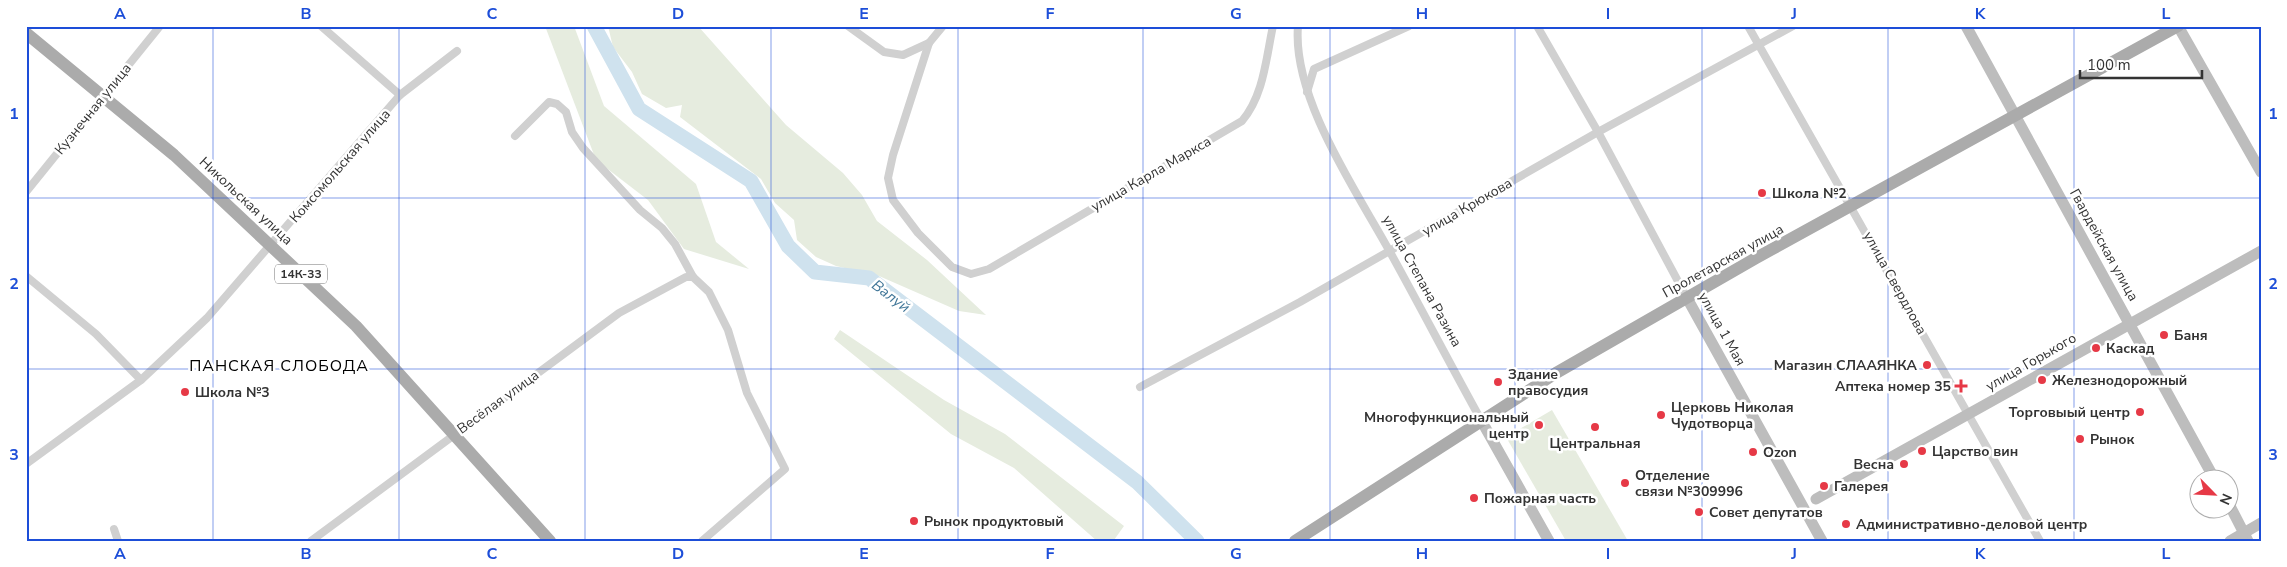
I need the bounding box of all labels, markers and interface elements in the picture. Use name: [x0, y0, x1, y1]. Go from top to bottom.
text: A: [114, 3, 126, 25]
text: B: [300, 3, 312, 25]
text: C: [487, 3, 498, 25]
text: D: [672, 3, 684, 25]
text: E: [859, 3, 869, 25]
text: F: [1046, 3, 1055, 25]
text: G: [1230, 3, 1242, 25]
text: H: [1416, 3, 1428, 25]
text: I: [1606, 3, 1610, 25]
text: J: [1790, 3, 1797, 25]
text: K: [1975, 3, 1987, 25]
text: L: [2162, 3, 2171, 25]
scale bar: [2080, 48, 2202, 80]
text: 100 m: [2087, 55, 2131, 75]
street label: Кузнечная улица: [50, 59, 136, 159]
text: 1: [9, 103, 19, 125]
text: 1: [2268, 103, 2278, 125]
street label: Комсомольская улица: [285, 105, 395, 227]
street label: улица Карла Маркса: [1087, 132, 1215, 216]
street label: Никольская улица: [195, 153, 297, 249]
street label: улица Крюкова: [1418, 173, 1516, 241]
place label: Школа №2: [1772, 184, 1847, 203]
street label: Гвардейская улица: [2065, 185, 2143, 305]
marker: Школа №2: [1756, 187, 1768, 199]
street label: улица Степана Разина: [1378, 212, 1466, 350]
street label: Пролетарская улица: [1659, 220, 1787, 302]
street label: улица Свердлова: [1859, 228, 1931, 338]
road number: 14К-33: [275, 264, 327, 284]
text: 2: [9, 273, 19, 295]
text: 2: [2268, 273, 2278, 295]
water label: Валуй: [868, 275, 915, 317]
street label: улица 1 Мая: [1694, 289, 1750, 369]
place label: Баня: [2174, 326, 2208, 345]
street label: улица Горького: [1982, 328, 2080, 396]
marker: Баня: [2158, 329, 2170, 341]
place label: Каскад: [2106, 339, 2155, 358]
marker: Каскад: [2090, 342, 2102, 354]
district label: ПАНСКАЯ СЛОБОДА: [189, 355, 369, 377]
place label: Магазин СЛААЯНКА: [1774, 356, 1918, 375]
marker: Магазин СЛААЯНКА: [1921, 359, 1933, 371]
place label: Здание правосудия: [1508, 365, 1588, 400]
street label: Весёлая улица: [453, 366, 543, 438]
place label: Железнодорожный: [2052, 371, 2187, 390]
marker: Железнодорожный: [2036, 374, 2048, 386]
marker: Здание правосудия: [1492, 376, 1504, 388]
place label: Аптека номер 35: [1835, 377, 1951, 396]
marker: Аптека номер 35: [1955, 380, 1967, 392]
place label: Школа №3: [195, 383, 270, 402]
marker: Школа №3: [179, 386, 191, 398]
place label: Церковь Николая Чудотворца: [1671, 398, 1794, 433]
place label: Торговыый центр: [2009, 403, 2130, 422]
marker: Торговыый центр: [2134, 406, 2146, 418]
place label: Многофункциональный центр: [1364, 408, 1529, 443]
marker: Церковь Николая Чудотворца: [1655, 409, 1667, 421]
marker: Многофункциональный центр: [1533, 419, 1545, 431]
marker: Центральная: [1589, 421, 1601, 433]
place label: Рынок: [2090, 430, 2135, 449]
marker: Рынок: [2074, 433, 2086, 445]
place label: Центральная: [1549, 434, 1641, 453]
place label: Царство вин: [1932, 442, 2018, 461]
place label: Ozon: [1763, 443, 1797, 462]
text: 3: [9, 444, 19, 466]
text: 3: [2268, 444, 2278, 466]
marker: Царство вин: [1916, 445, 1928, 457]
marker: Ozon: [1747, 446, 1759, 458]
place label: Весна: [1853, 455, 1894, 474]
marker: Весна: [1898, 458, 1910, 470]
place label: Отделение связи №309996: [1635, 466, 1743, 501]
north arrow: [2190, 470, 2240, 520]
marker: Отделение связи №309996: [1619, 477, 1631, 489]
place label: Галерея: [1834, 477, 1888, 496]
marker: Галерея: [1818, 480, 1830, 492]
place label: Пожарная часть: [1484, 489, 1596, 508]
text: N: [2215, 490, 2236, 508]
marker: Пожарная часть: [1468, 492, 1480, 504]
place label: Совет депутатов: [1709, 503, 1823, 522]
marker: Совет депутатов: [1693, 506, 1705, 518]
place label: Рынок продуктовый: [924, 512, 1064, 531]
marker: Рынок продуктовый: [908, 515, 920, 527]
place label: Административно-деловой центр: [1856, 515, 2087, 534]
marker: Административно-деловой центр: [1840, 518, 1852, 530]
text: A: [114, 543, 126, 565]
text: B: [300, 543, 312, 565]
text: C: [487, 543, 498, 565]
text: D: [672, 543, 684, 565]
text: E: [859, 543, 869, 565]
text: F: [1046, 543, 1055, 565]
text: G: [1230, 543, 1242, 565]
text: H: [1416, 543, 1428, 565]
text: I: [1606, 543, 1610, 565]
text: J: [1790, 543, 1797, 565]
text: K: [1975, 543, 1987, 565]
text: L: [2162, 543, 2171, 565]

